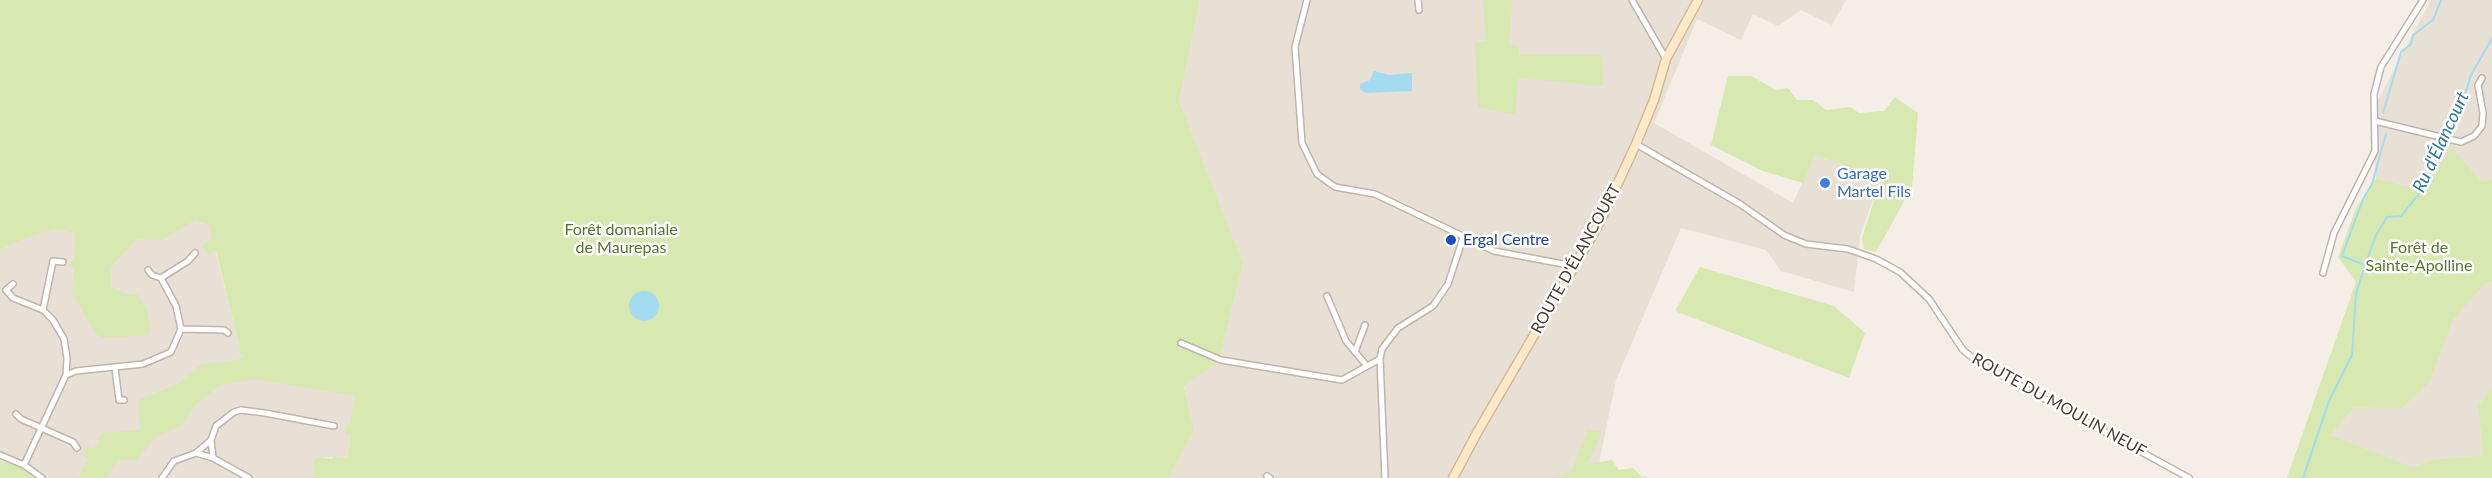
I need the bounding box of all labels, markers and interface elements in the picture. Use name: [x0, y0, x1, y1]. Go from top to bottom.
water label: Ru d'Élancourt: [2408, 88, 2474, 196]
place label: Garage Martel Fils: [1837, 164, 1911, 202]
marker: Garage Martel Fils: [1818, 176, 1832, 190]
street label: ROUTE D'ÉLANCOURT: [1527, 181, 1625, 337]
park label: Forêt domaniale de Maurepas: [564, 220, 678, 258]
place label: Ergal Centre: [1463, 230, 1549, 250]
marker: Ergal Centre: [1444, 233, 1458, 247]
park label: Forêt de Sainte-Apolline: [2366, 238, 2472, 276]
street label: ROUTE DU MOULIN NEUF: [1969, 349, 2149, 461]

